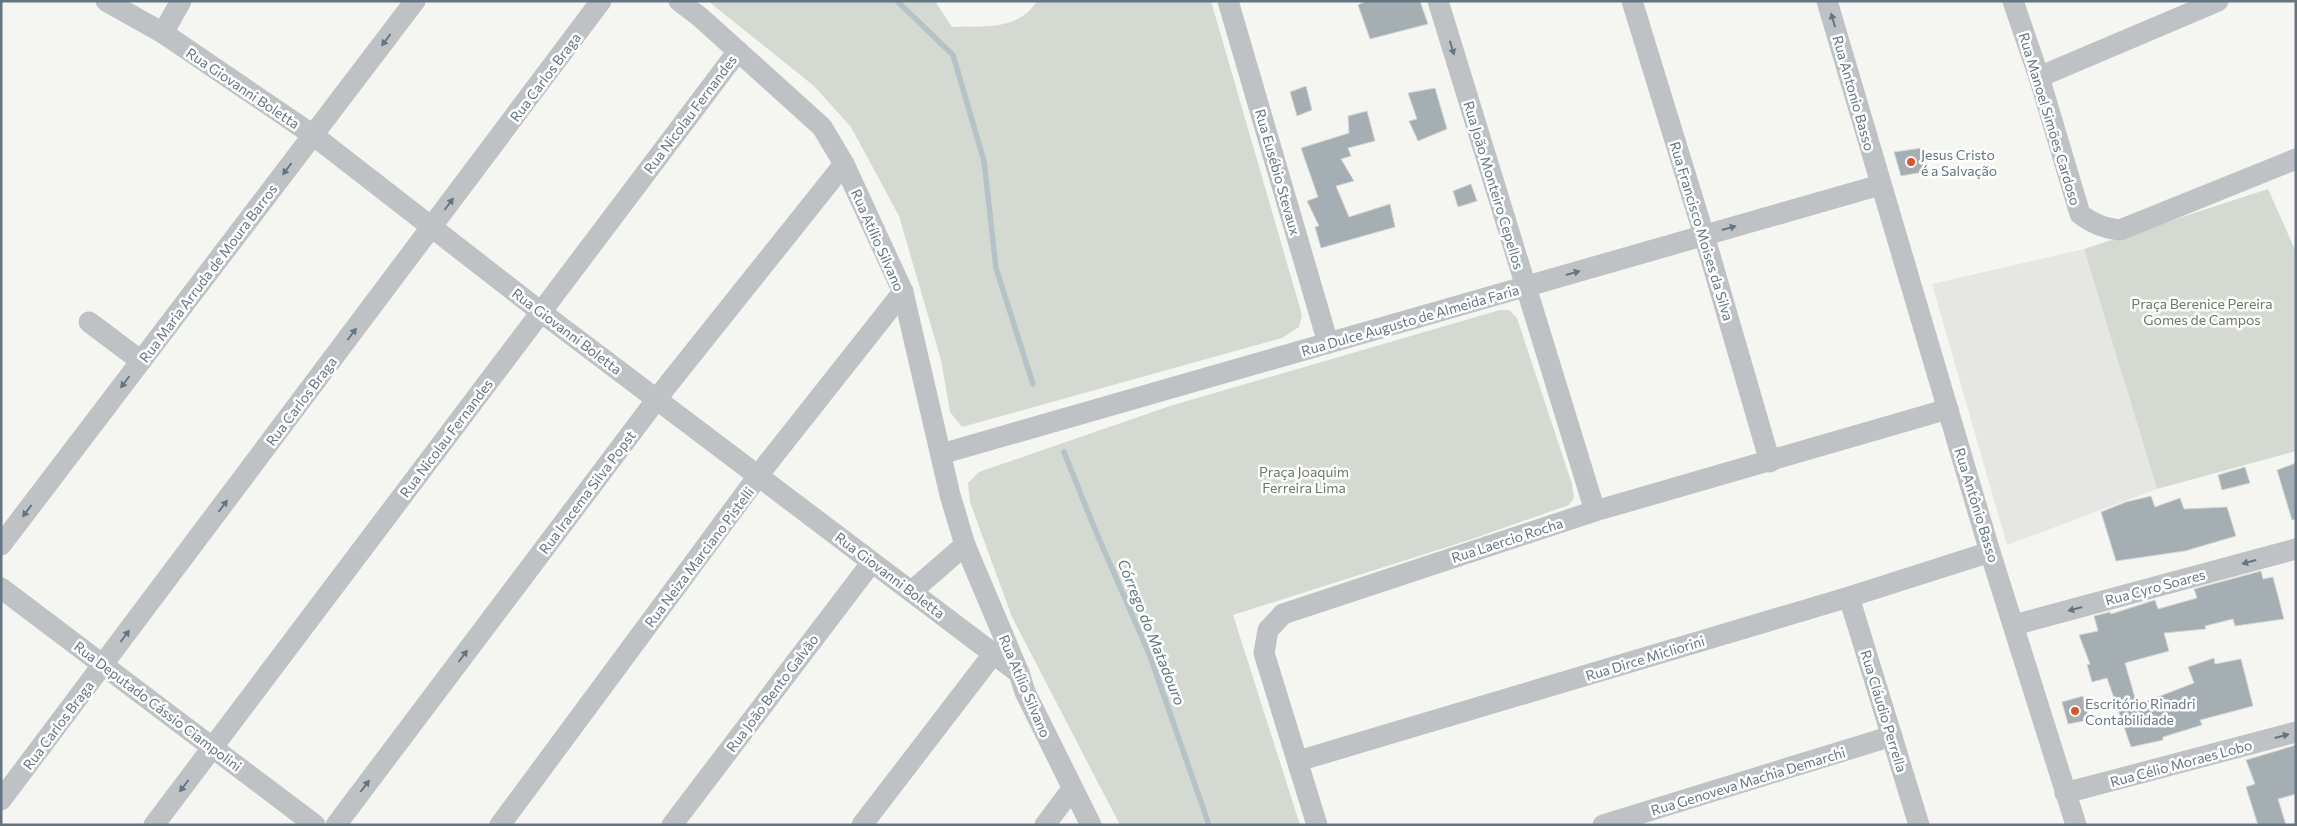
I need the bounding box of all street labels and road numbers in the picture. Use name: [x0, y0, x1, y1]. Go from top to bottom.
street label: Rua Carlos Braga: [506, 29, 584, 125]
street label: Rua Manoel Simões Cardoso: [2016, 31, 2084, 207]
street label: Rua Antonio Basso: [1829, 33, 1879, 153]
street label: Rua Giovanni Boletta: [183, 44, 303, 132]
street label: Rua Nicolau Fernandes: [640, 51, 740, 177]
street label: Rua João Monteiro Cepellos: [1460, 99, 1528, 271]
street label: Rua Eusébio Stevaux: [1252, 107, 1304, 238]
street label: Rua Francisco Moises da Silva: [1667, 139, 1737, 323]
street label: Rua Maria Arruda de Moura Barros: [135, 181, 281, 365]
street label: Rua Atílio Silvano: [848, 186, 908, 294]
street label: Rua Dulce Augusto de Almeida Faria: [1299, 281, 1521, 359]
street label: Rua Giovanni Boletta: [509, 284, 625, 378]
street label: Rua Carlos Braga: [262, 353, 340, 449]
street label: Rua Nicolau Fernandes: [396, 375, 496, 501]
street label: Rua Iracema Silva Popst: [535, 427, 639, 557]
street label: Rua Antônio Basso: [1951, 446, 2003, 564]
street label: Rua Neiza Marciano Pistelli: [641, 484, 757, 630]
street label: Rua Laercio Rocha: [1449, 514, 1565, 566]
street label: Rua Giovanni Boletta: [832, 528, 948, 622]
street label: Rua Cyro Soares: [2103, 565, 2207, 609]
street label: Rua João Bento Galvão: [722, 631, 822, 755]
street label: Rua Atílio Silvano: [996, 632, 1054, 740]
street label: Rua Dirce Micliorini: [1583, 632, 1707, 684]
street label: Rua Deputado Cássio Ciampolini: [71, 637, 245, 775]
street label: Rua Cláudio Perrella: [1857, 648, 1911, 774]
street label: Rua Carlos Braga: [19, 677, 97, 773]
street label: Rua Célio Moraes Lobo: [2108, 736, 2254, 790]
street label: Rua Genoveva Machia Demarchi: [1649, 743, 1847, 819]

